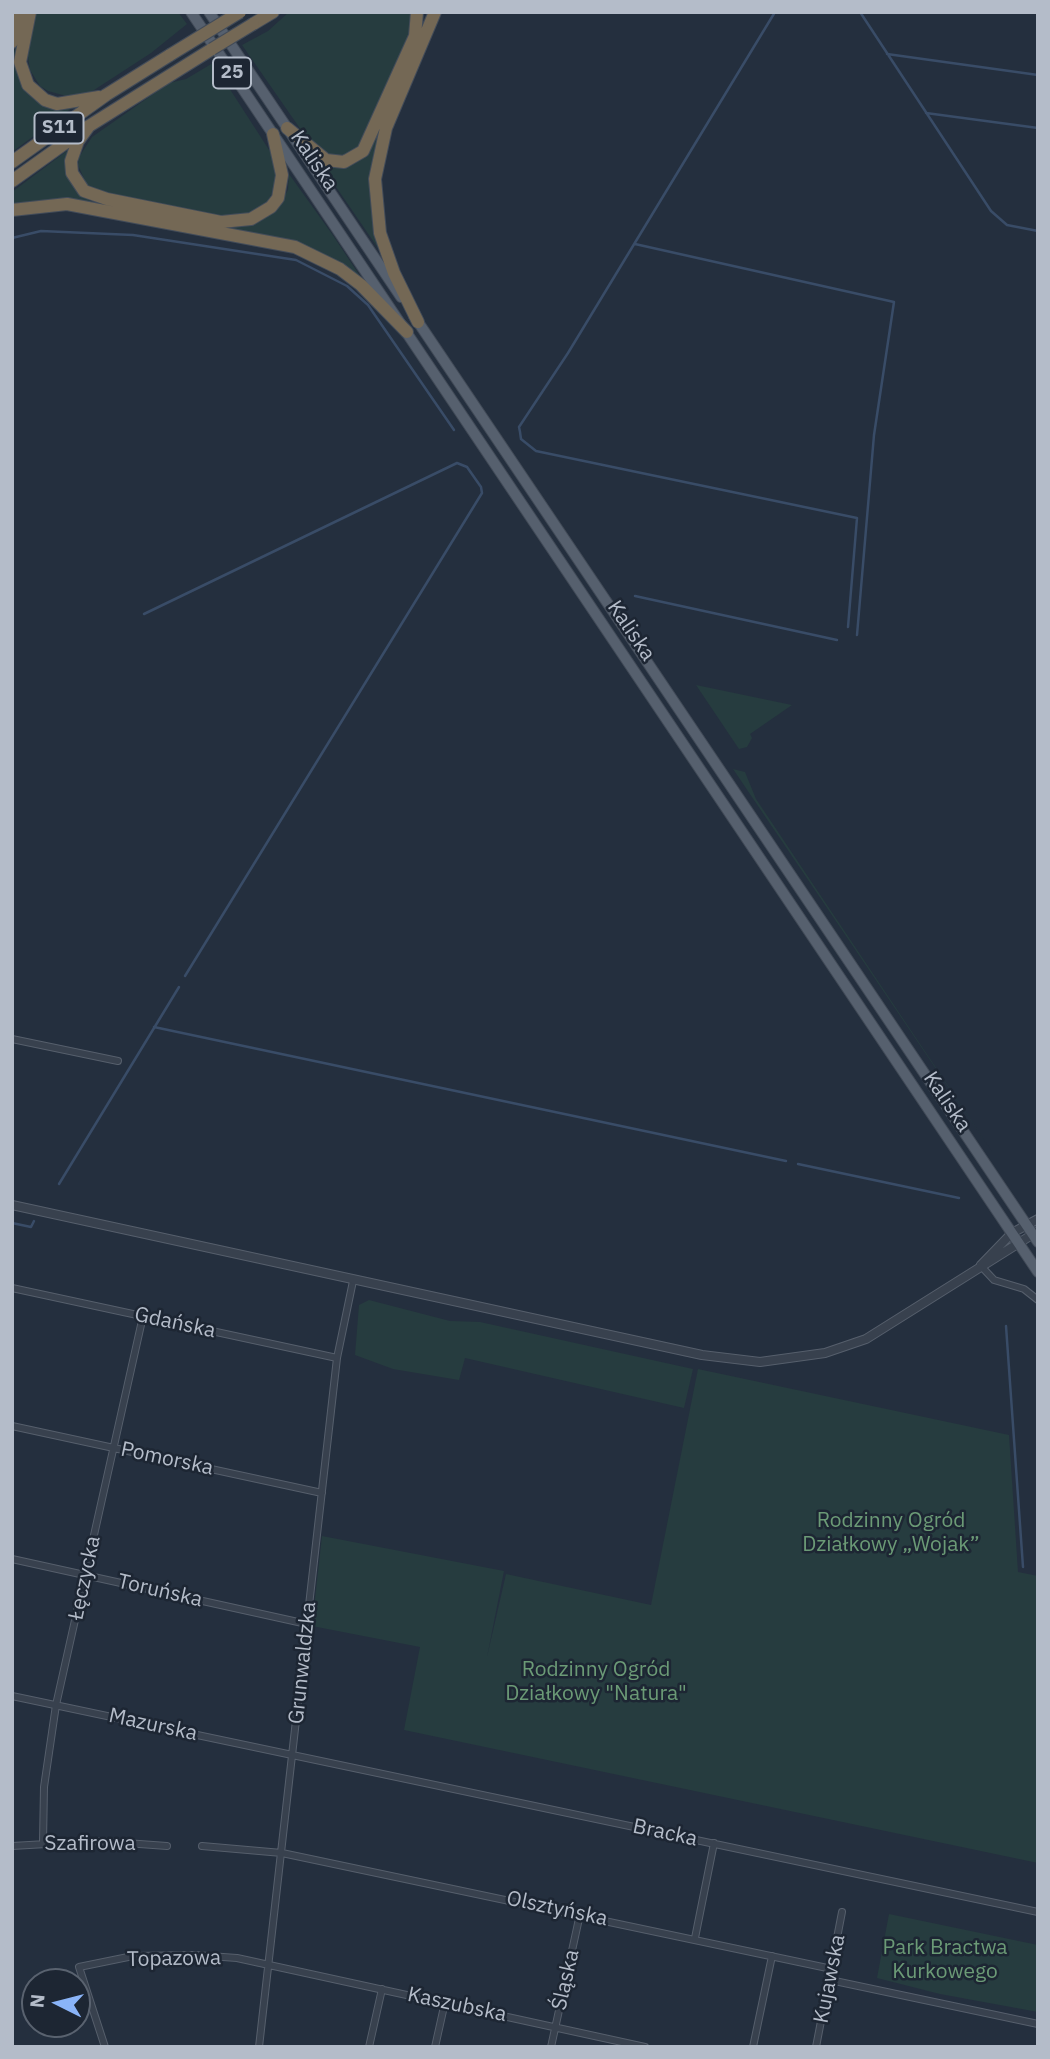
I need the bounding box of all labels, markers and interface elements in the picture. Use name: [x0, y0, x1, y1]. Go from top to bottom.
road number: 25: [213, 58, 251, 88]
road number: S11: [34, 112, 84, 144]
street label: Kaliska: [285, 126, 343, 196]
street label: Kaliska: [602, 596, 660, 666]
street label: Kaliska: [918, 1067, 976, 1137]
street label: Gdańska: [132, 1302, 218, 1344]
street label: Pomorska: [118, 1437, 216, 1481]
park label: Rodzinny Ogród Działkowy „Wojak”: [802, 1508, 980, 1558]
street label: Łęczycka: [64, 1534, 106, 1622]
street label: Toruńska: [115, 1569, 205, 1613]
street label: Grunwaldzka: [284, 1601, 322, 1725]
park label: Rodzinny Ogród Działkowy "Natura": [505, 1657, 687, 1707]
street label: Mazurska: [106, 1703, 200, 1747]
street label: Bracka: [630, 1814, 700, 1852]
street label: Szafirowa: [44, 1831, 136, 1857]
street label: Olsztyńska: [504, 1886, 610, 1932]
street label: Kujawska: [809, 1932, 851, 2026]
park label: Park Bractwa Kurkowego: [882, 1935, 1008, 1985]
street label: Topazowa: [127, 1946, 221, 1972]
street label: Śląska: [547, 1947, 585, 2013]
north arrow: [21, 1968, 91, 2038]
street label: Kaszubska: [405, 1982, 509, 2028]
text: N: [24, 1993, 50, 2009]

